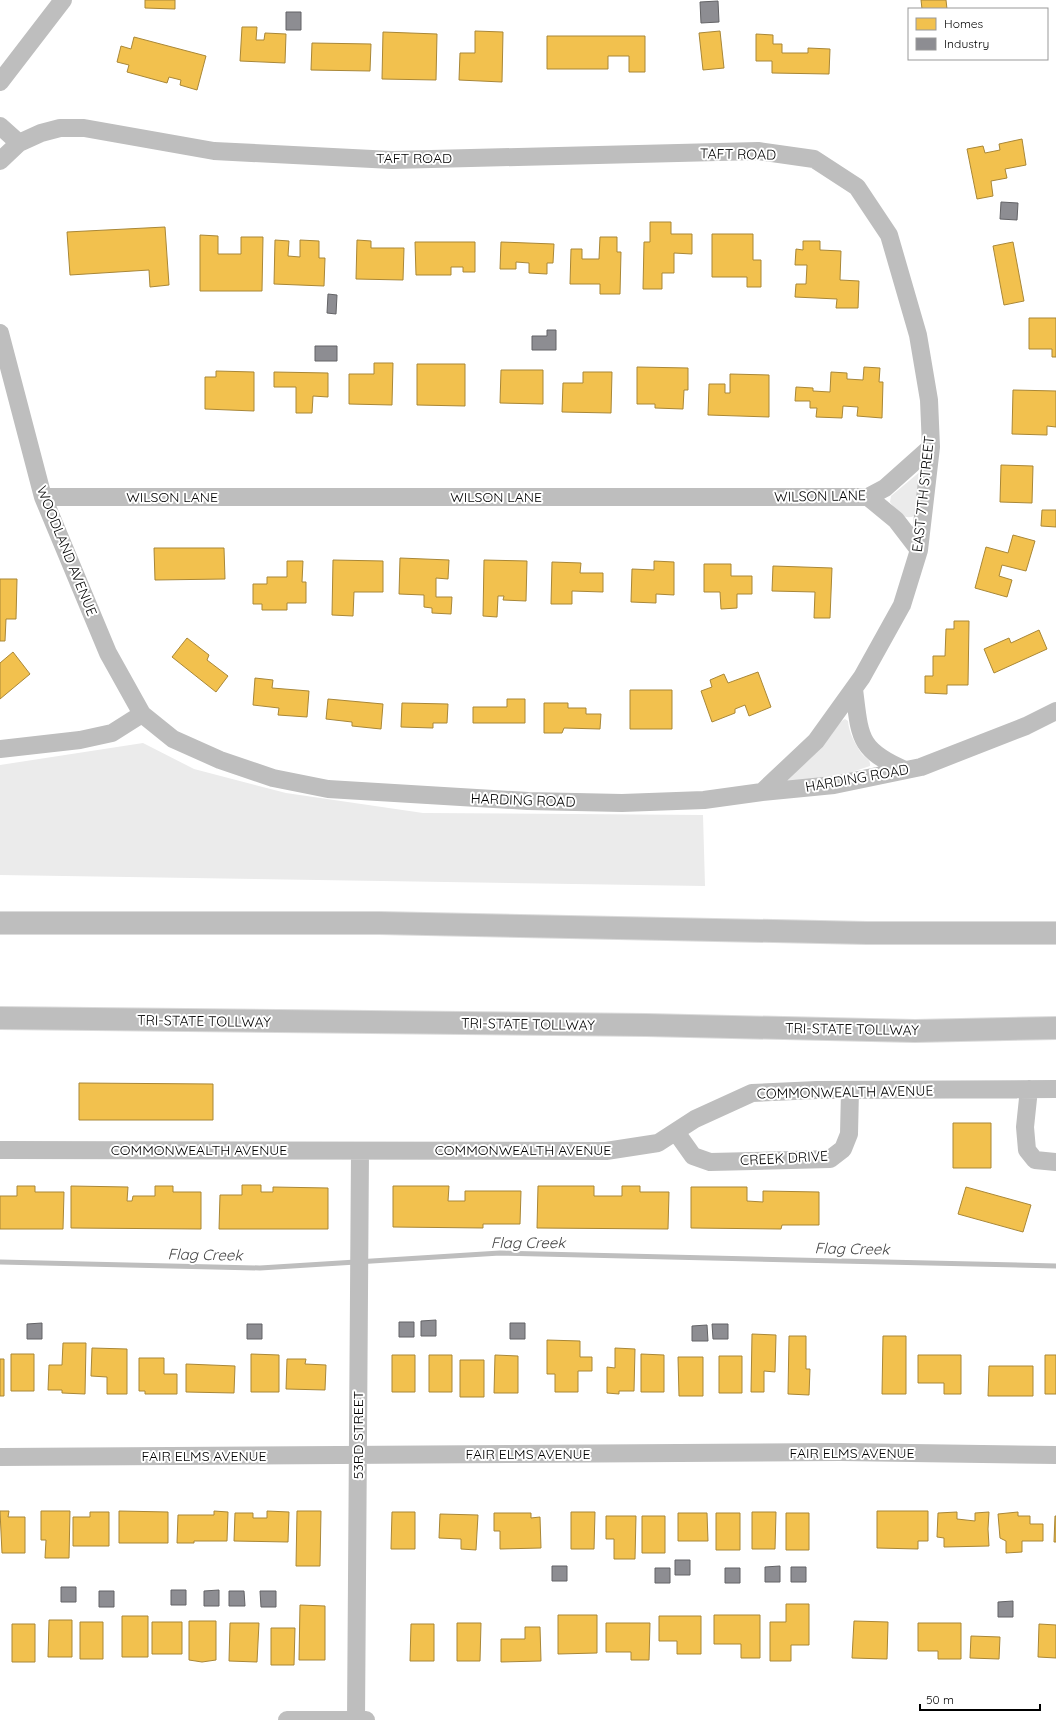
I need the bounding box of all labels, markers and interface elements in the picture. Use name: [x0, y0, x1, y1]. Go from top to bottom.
legend: [908, 8, 1048, 60]
text: Homes: [944, 16, 984, 31]
text: Industry: [944, 36, 989, 51]
street label: TAFT ROAD: [700, 144, 776, 164]
street label: TAFT ROAD: [376, 149, 452, 167]
street label: EAST 7TH STREET: [908, 435, 938, 553]
street label: WOODLAND AVENUE: [33, 483, 101, 619]
street label: WILSON LANE: [774, 486, 866, 506]
street label: WILSON LANE: [126, 488, 218, 506]
street label: WILSON LANE: [450, 488, 542, 506]
street label: HARDING ROAD: [804, 760, 910, 796]
street label: HARDING ROAD: [470, 789, 576, 811]
street label: TRI-STATE TOLLWAY: [137, 1011, 271, 1031]
street label: TRI-STATE TOLLWAY: [461, 1014, 595, 1034]
street label: TRI-STATE TOLLWAY: [785, 1019, 919, 1039]
street label: COMMONWEALTH AVENUE: [757, 1081, 933, 1103]
street label: COMMONWEALTH AVENUE: [111, 1141, 287, 1159]
street label: COMMONWEALTH AVENUE: [435, 1141, 611, 1159]
street label: CREEK DRIVE: [740, 1147, 828, 1169]
water label: Flag Creek: [491, 1233, 567, 1252]
water label: Flag Creek: [814, 1238, 891, 1259]
water label: Flag Creek: [167, 1244, 244, 1265]
street label: 53RD STREET: [349, 1391, 367, 1479]
street label: FAIR ELMS AVENUE: [789, 1444, 915, 1462]
street label: FAIR ELMS AVENUE: [465, 1445, 591, 1463]
street label: FAIR ELMS AVENUE: [141, 1447, 267, 1465]
scale bar: [920, 1686, 1040, 1712]
text: 50 m: [926, 1692, 954, 1707]

